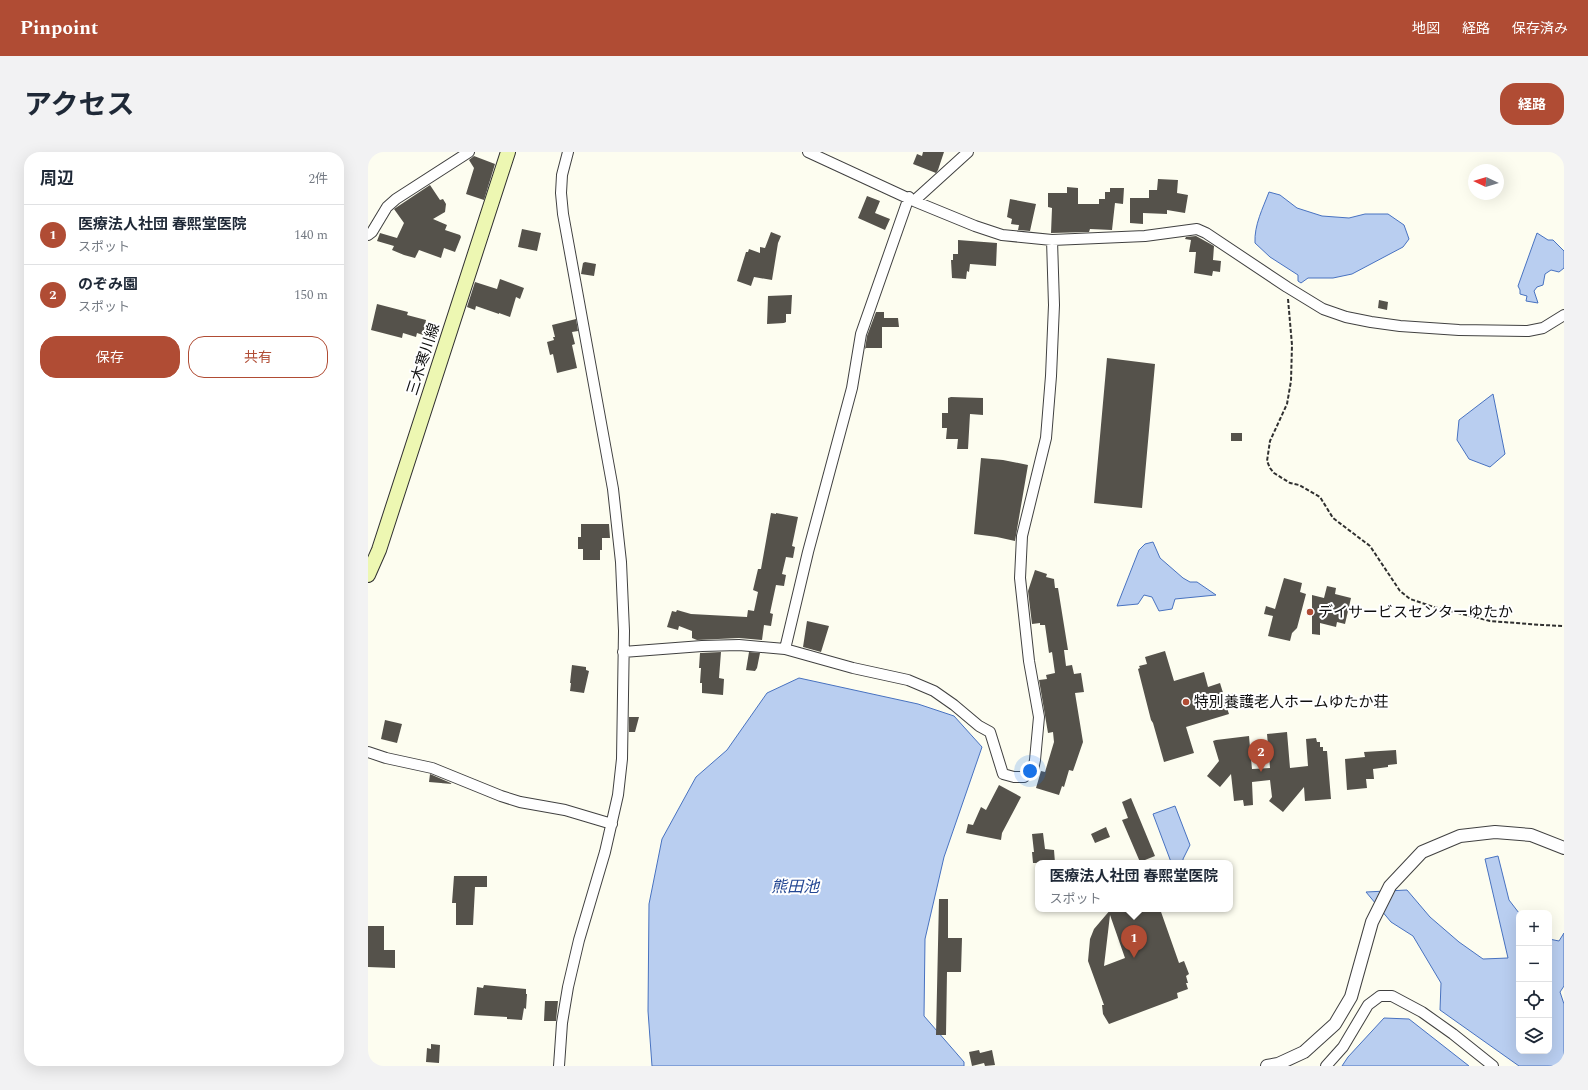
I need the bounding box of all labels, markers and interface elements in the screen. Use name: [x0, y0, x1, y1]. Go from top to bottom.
text: Pinpoint: [20, 14, 98, 43]
text: 地図: [1412, 18, 1440, 39]
text: 経路: [1462, 18, 1490, 39]
text: 保存済み: [1512, 18, 1568, 39]
button: 経路: [1500, 83, 1564, 125]
text: アクセス: [24, 84, 135, 127]
north arrow: [1468, 164, 1504, 200]
text: 周辺: [40, 166, 74, 192]
text: 2件: [308, 169, 328, 189]
text: 医療法人社団 春熙堂医院: [78, 213, 247, 236]
text: 1: [49, 225, 57, 245]
text: 140 m: [294, 225, 328, 245]
text: スポット: [78, 237, 130, 257]
text: のぞみ園: [78, 273, 138, 296]
text: 2: [49, 285, 57, 305]
text: 150 m: [294, 285, 328, 305]
text: スポット: [78, 297, 130, 317]
street label: 三木寒川線: [401, 320, 446, 398]
button: 保存: [40, 336, 180, 378]
button: 共有: [188, 336, 328, 378]
place label: デイサービスセンターゆたか: [1318, 601, 1513, 624]
marker: デイサービスセンターゆたか: [1305, 607, 1315, 617]
place label: 特別養護老人ホームゆたか荘: [1194, 691, 1389, 714]
marker: 特別養護老人ホームゆたか荘: [1181, 697, 1191, 707]
pin: 2: [1248, 739, 1274, 772]
your location: [1020, 761, 1040, 781]
popup: [1035, 860, 1233, 912]
text: 医療法人社団 春熙堂医院: [1050, 865, 1218, 888]
water label: 熊田池: [771, 875, 821, 899]
text: スポット: [1050, 889, 1102, 909]
map controls: [1516, 910, 1552, 1054]
button: +: [1516, 910, 1552, 946]
pin: 1: [1121, 925, 1147, 958]
button: −: [1516, 946, 1552, 982]
button: locate: [1516, 982, 1552, 1018]
button: layers: [1516, 1018, 1552, 1054]

